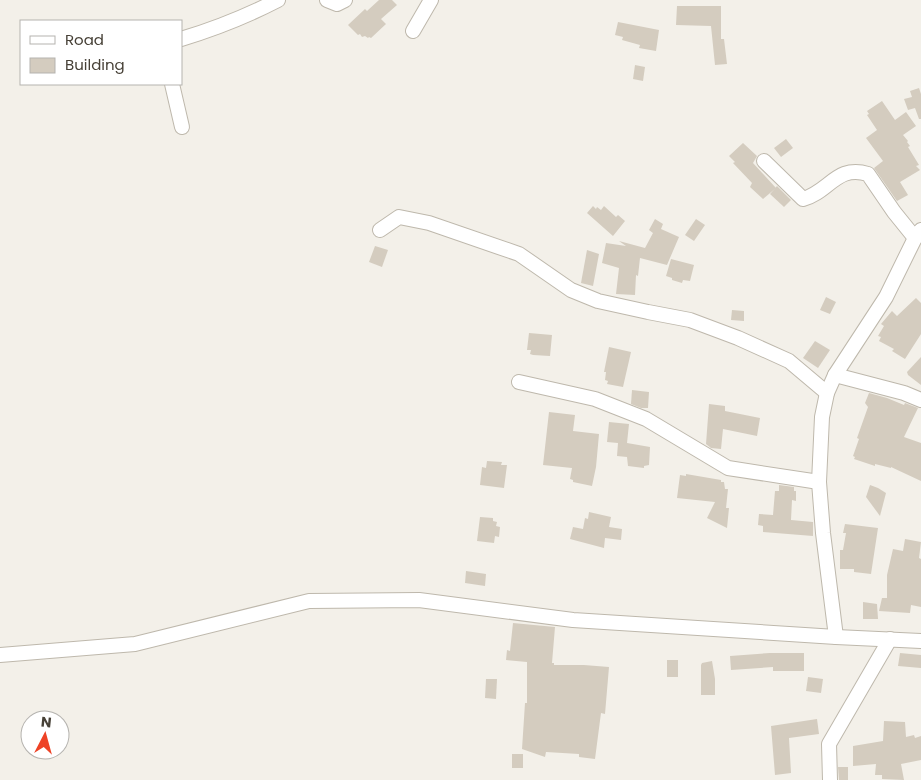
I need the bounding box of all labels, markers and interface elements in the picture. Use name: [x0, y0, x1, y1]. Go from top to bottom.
legend: [20, 20, 182, 85]
text: Road: [65, 29, 104, 50]
text: Building: [65, 54, 125, 75]
north arrow: [20, 710, 70, 760]
text: N: [40, 712, 53, 733]

